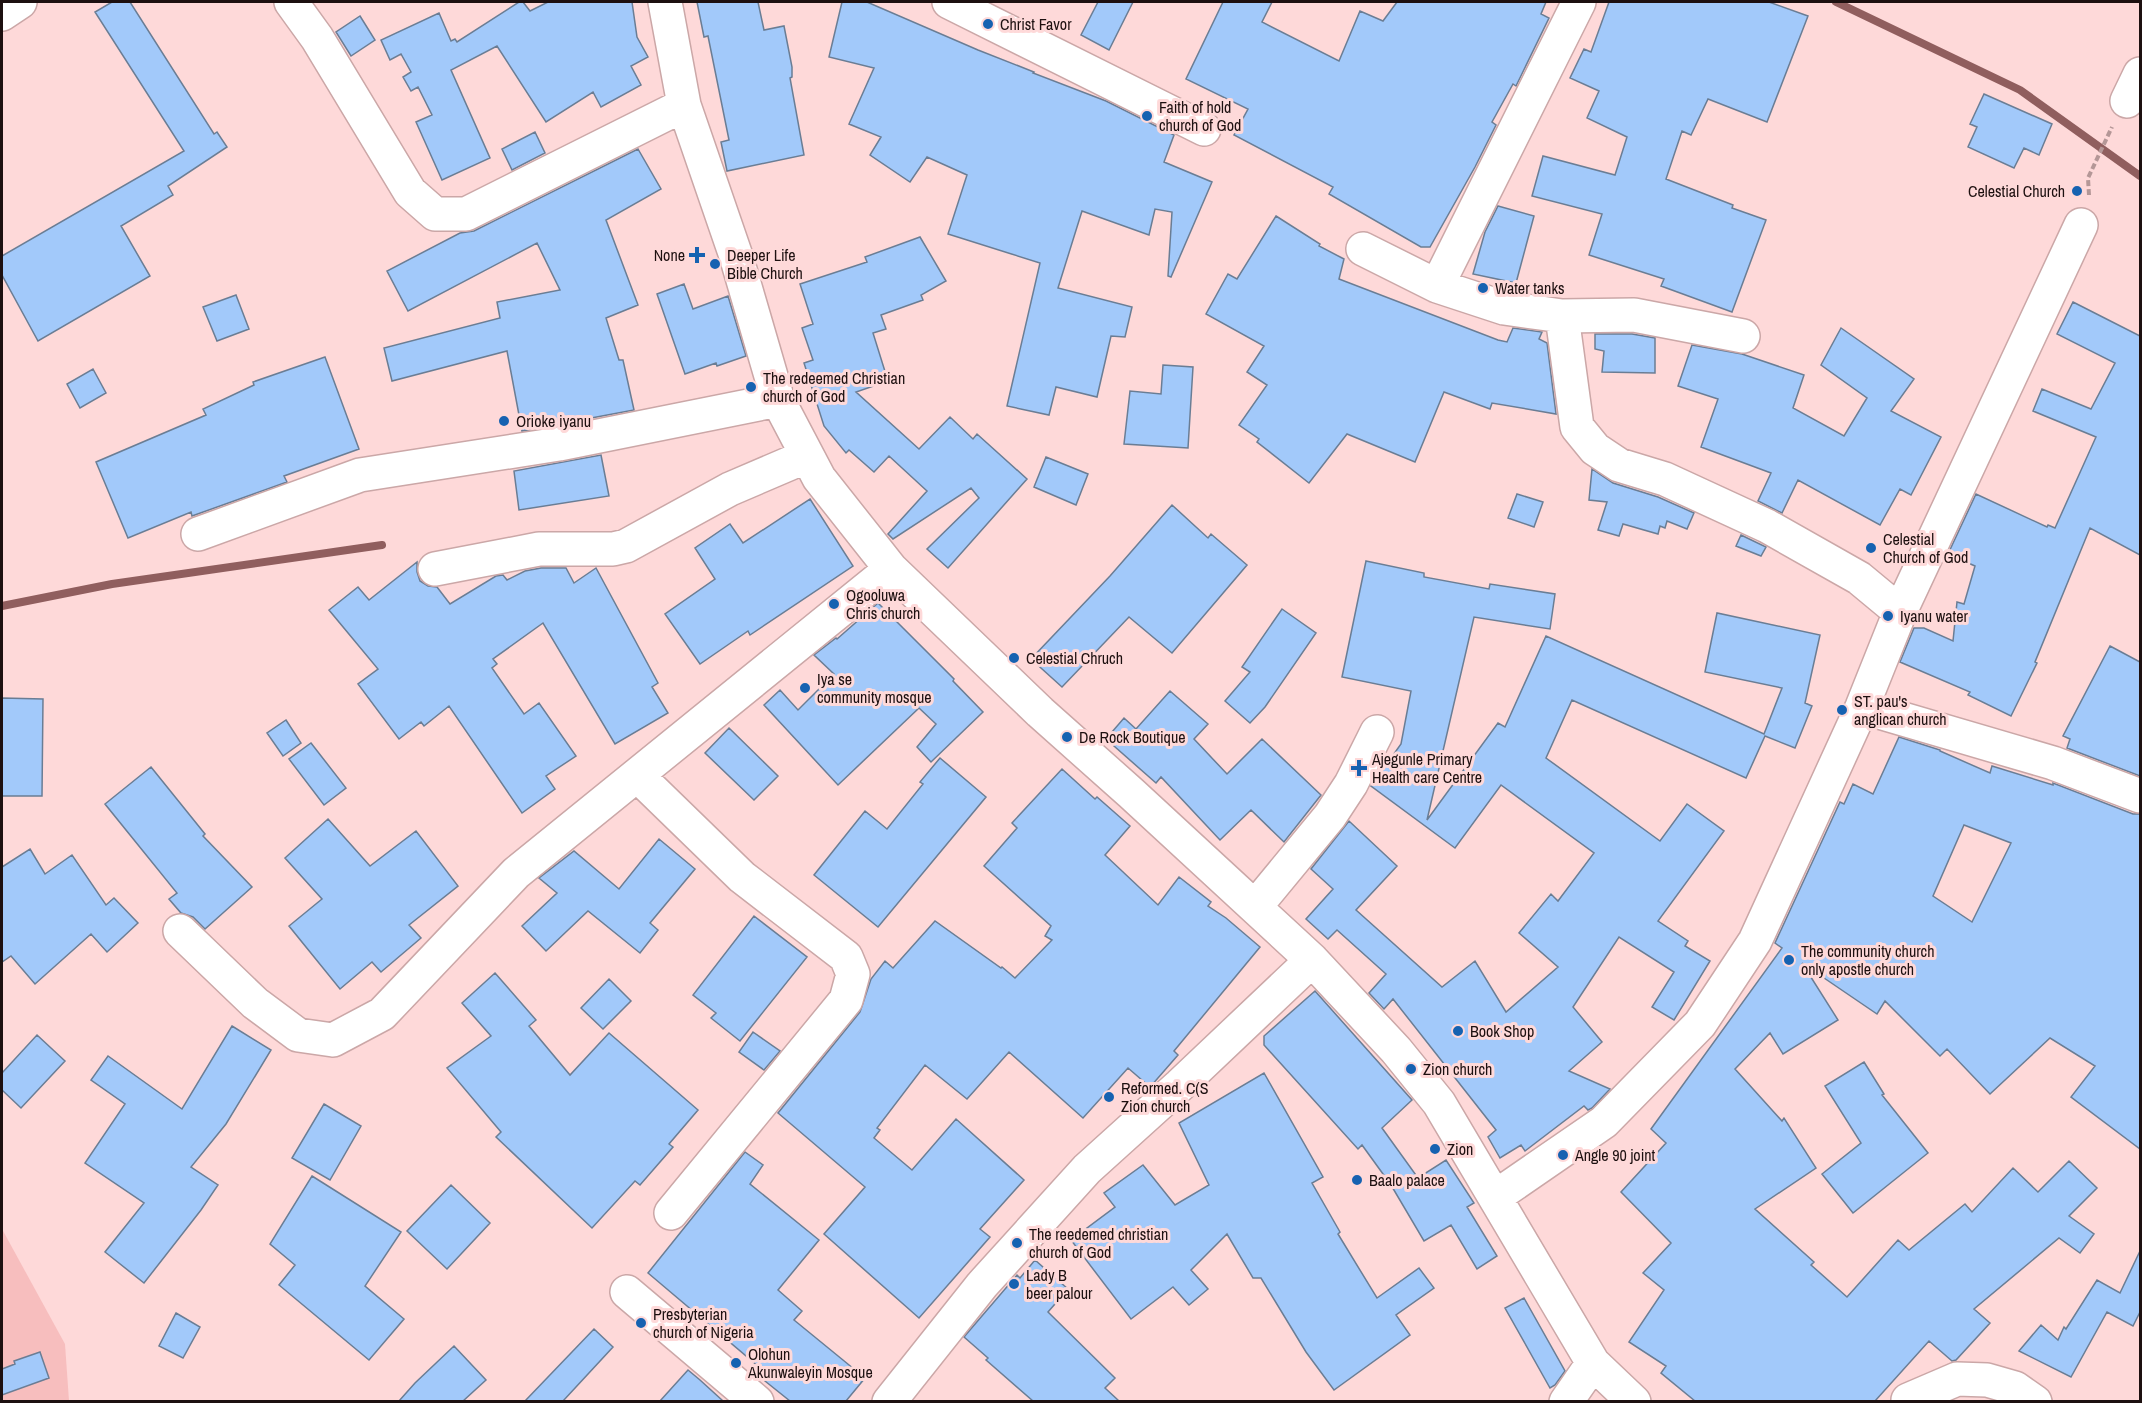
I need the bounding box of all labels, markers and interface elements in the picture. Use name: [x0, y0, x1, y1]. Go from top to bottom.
place label: Christ Favor: [1000, 13, 1072, 35]
marker: Christ Favor: [981, 17, 995, 31]
place label: Faith of hold church of God: [1159, 96, 1241, 136]
marker: Faith of hold church of God: [1140, 109, 1154, 123]
place label: Celestial Church: [1968, 180, 2065, 202]
marker: Celestial Church: [2070, 184, 2084, 198]
place label: None: [654, 244, 685, 266]
place label: Deeper Life Bible Church: [727, 244, 803, 284]
marker: None: [690, 248, 704, 262]
marker: Deeper Life Bible Church: [708, 257, 722, 271]
place label: Water tanks: [1495, 277, 1565, 299]
marker: Water tanks: [1476, 281, 1490, 295]
place label: The redeemed Christian church of God: [763, 367, 905, 407]
marker: The redeemed Christian church of God: [744, 380, 758, 394]
place label: Orioke iyanu: [516, 410, 591, 432]
marker: Orioke iyanu: [497, 414, 511, 428]
place label: Celestial Church of God: [1883, 528, 1968, 568]
marker: Celestial Church of God: [1864, 541, 1878, 555]
place label: Ogooluwa Chris church: [846, 584, 920, 624]
marker: Ogooluwa Chris church: [827, 597, 841, 611]
place label: Iyanu water: [1900, 605, 1968, 627]
marker: Iyanu water: [1881, 609, 1895, 623]
place label: Celestial Chruch: [1026, 647, 1123, 669]
marker: Celestial Chruch: [1007, 651, 1021, 665]
place label: Iya se community mosque: [817, 668, 931, 708]
marker: Iya se community mosque: [798, 681, 812, 695]
place label: ST. pau's anglican church: [1854, 690, 1947, 730]
marker: ST. pau's anglican church: [1835, 703, 1849, 717]
place label: De Rock Boutique: [1079, 726, 1185, 748]
marker: De Rock Boutique: [1060, 730, 1074, 744]
place label: Ajegunle Primary Health care Centre: [1371, 748, 1482, 788]
marker: Ajegunle Primary Health care Centre: [1350, 759, 1368, 777]
place label: The community church only apostle church: [1801, 940, 1934, 980]
marker: The community church only apostle church: [1782, 953, 1796, 967]
place label: Book Shop: [1470, 1020, 1534, 1042]
marker: Book Shop: [1451, 1024, 1465, 1038]
place label: Zion church: [1423, 1058, 1492, 1080]
marker: Zion church: [1404, 1062, 1418, 1076]
place label: Reformed. C(S Zion church: [1121, 1077, 1209, 1117]
marker: Reformed. C(S Zion church: [1102, 1090, 1116, 1104]
place label: Zion: [1447, 1138, 1473, 1160]
marker: Zion: [1428, 1142, 1442, 1156]
place label: Angle 90 joint: [1574, 1144, 1656, 1166]
marker: Angle 90 joint: [1556, 1148, 1570, 1162]
place label: Baalo palace: [1369, 1169, 1445, 1191]
marker: Baalo palace: [1350, 1173, 1364, 1187]
place label: The reedemed christian church of God: [1029, 1223, 1168, 1263]
marker: The reedemed christian church of God: [1010, 1236, 1024, 1250]
place label: Lady B beer palour: [1026, 1264, 1093, 1304]
marker: Lady B beer palour: [1007, 1277, 1021, 1291]
place label: Presbyterian church of Nigeria: [653, 1303, 754, 1343]
marker: Presbyterian church of Nigeria: [634, 1316, 648, 1330]
place label: Olohun Akunwaleyin Mosque: [747, 1343, 873, 1383]
marker: Olohun Akunwaleyin Mosque: [729, 1356, 743, 1370]

